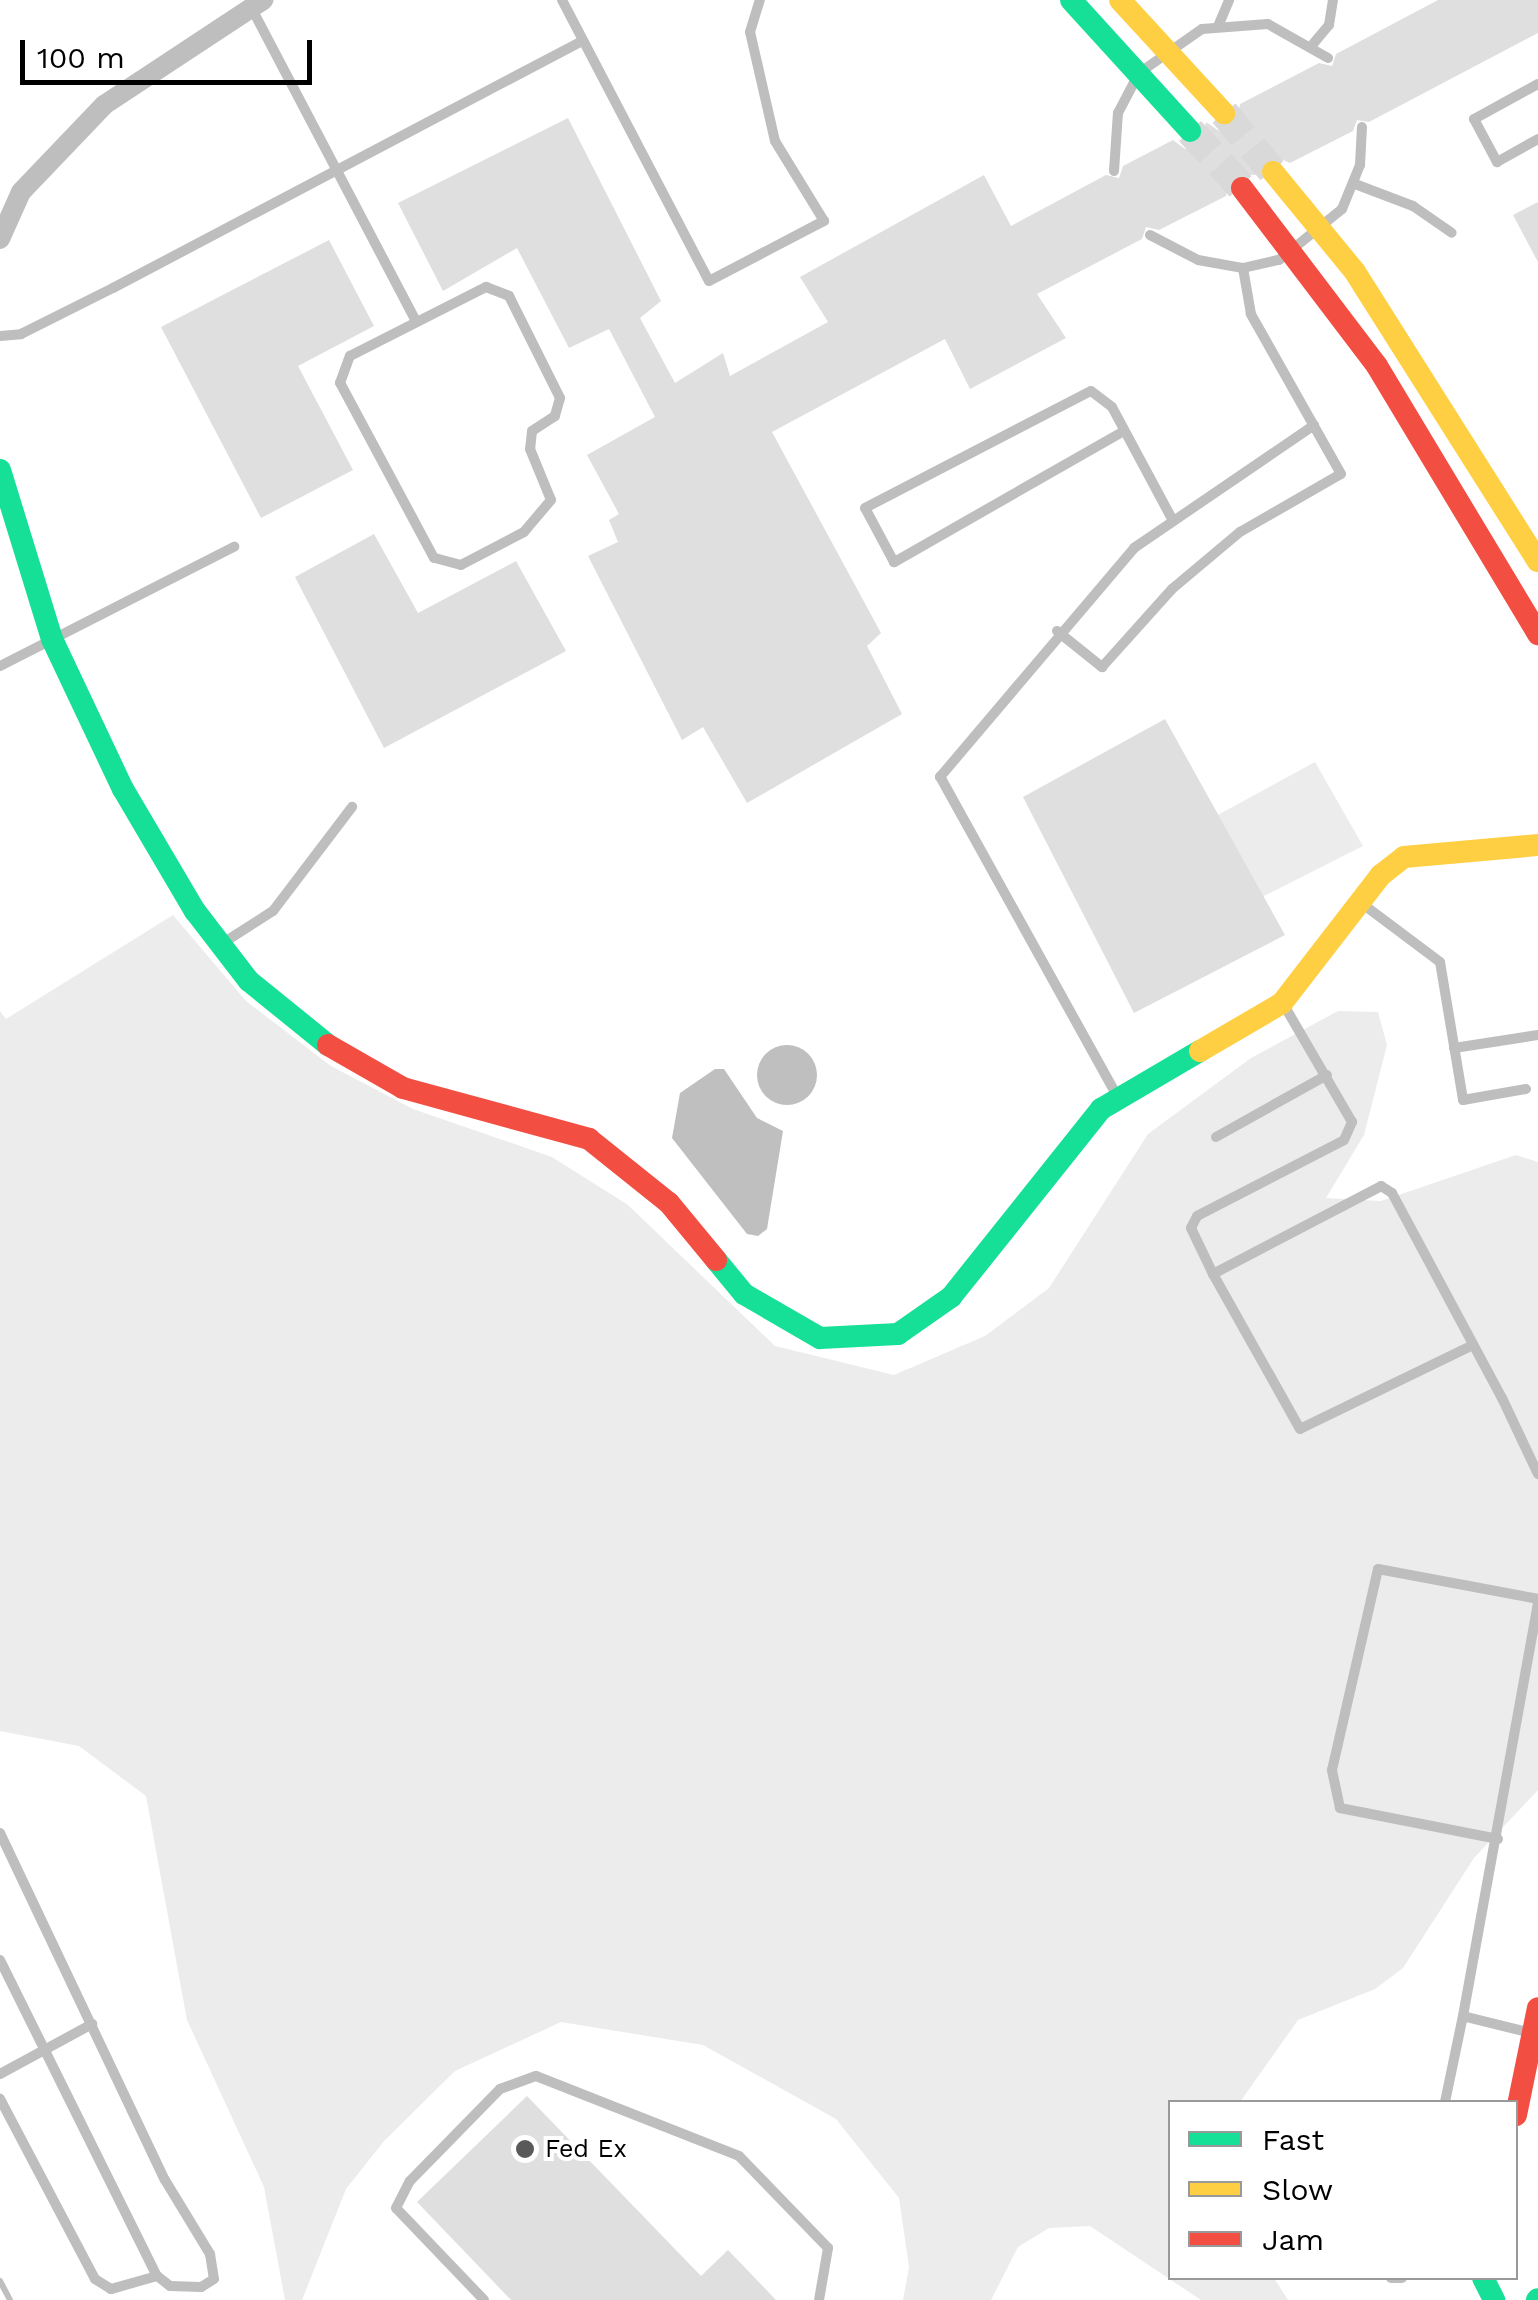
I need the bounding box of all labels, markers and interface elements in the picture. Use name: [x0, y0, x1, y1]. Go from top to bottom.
scale bar: [25, 20, 318, 82]
text: 100 m: [37, 40, 125, 75]
legend: [1168, 2100, 1518, 2280]
text: Fast: [1262, 2122, 1324, 2157]
place label: Fed Ex: [545, 2134, 627, 2164]
marker: Fed Ex: [514, 2138, 536, 2160]
text: Slow: [1262, 2172, 1333, 2207]
text: Jam: [1262, 2222, 1324, 2257]

